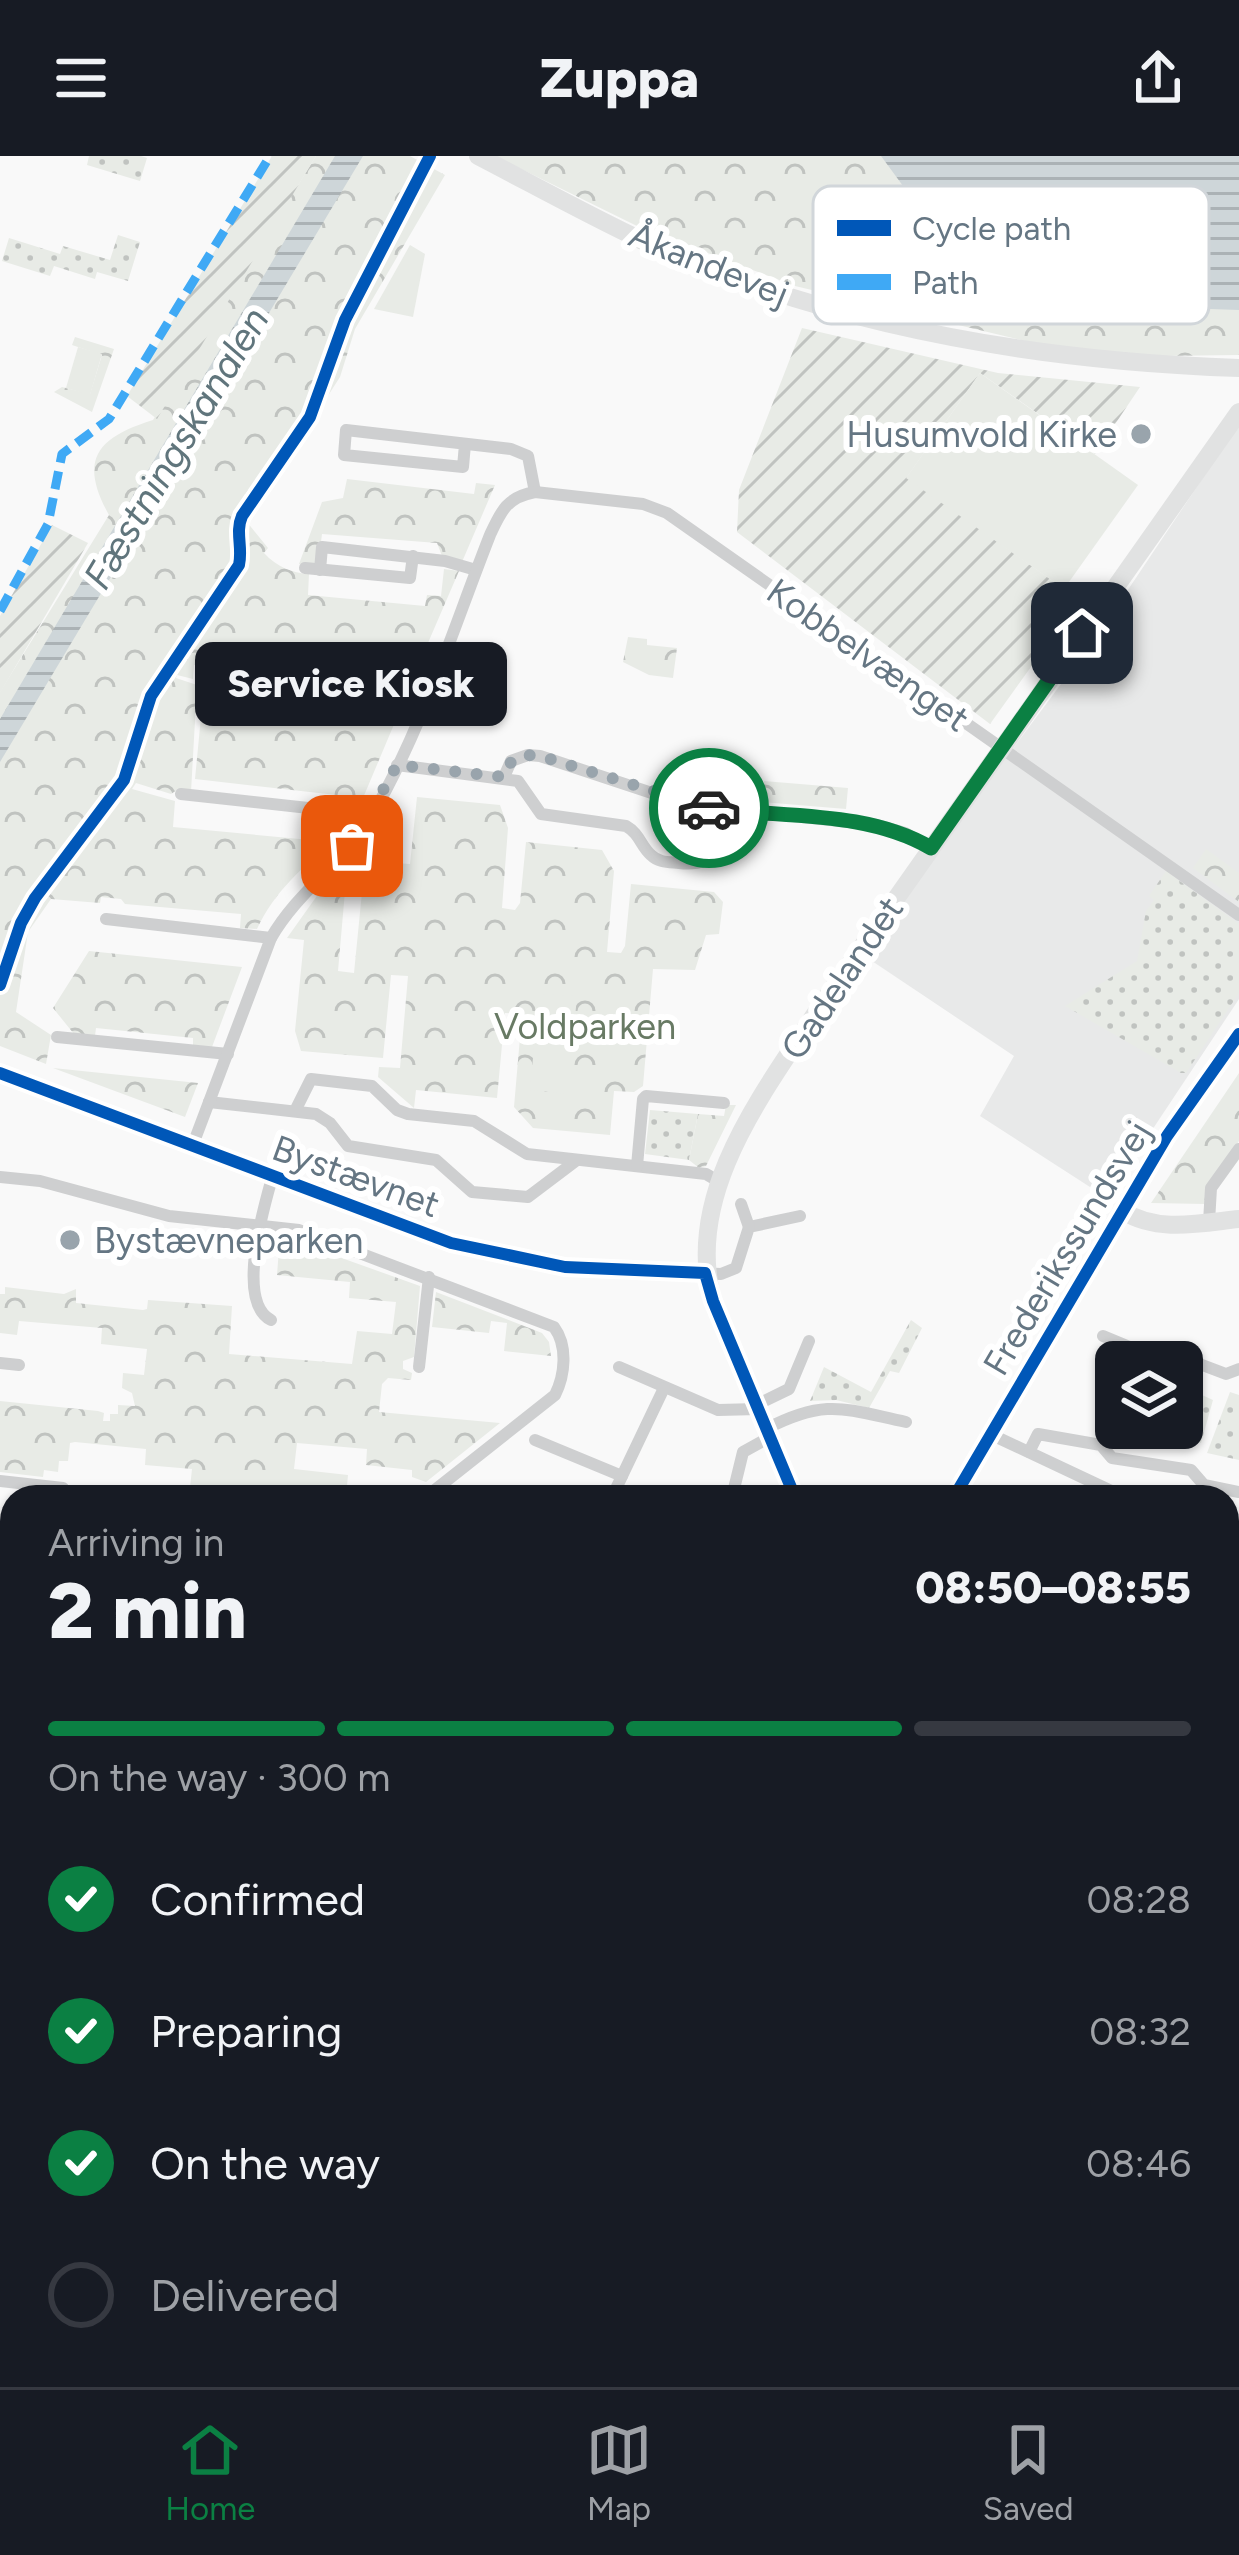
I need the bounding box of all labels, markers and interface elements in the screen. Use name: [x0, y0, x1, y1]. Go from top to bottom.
icon: menu: [48, 45, 114, 111]
icon: share: [1125, 45, 1191, 111]
text: Zuppa: [540, 46, 699, 111]
legend: [813, 186, 1209, 324]
text: Cycle path: [912, 209, 1071, 248]
street label: Åkandevej: [623, 213, 795, 315]
text: Path: [912, 263, 979, 302]
water label: Fæstningskanalen: [73, 299, 279, 597]
place label: Husumvold Kirke: [846, 413, 1117, 456]
marker: Husumvold Kirke: [1128, 421, 1154, 447]
street label: Kobbelvænget: [759, 570, 977, 740]
pin: [1031, 582, 1133, 684]
icon: home: [1049, 600, 1115, 666]
callout: Service Kiosk: [196, 642, 508, 726]
text: Service Kiosk: [227, 660, 475, 707]
courier: [649, 748, 769, 868]
icon: car: [676, 775, 742, 841]
pin: [301, 795, 403, 897]
icon: bag: [319, 813, 385, 879]
street label: Gadelandet: [772, 888, 912, 1068]
park label: Voldparken: [494, 1005, 676, 1048]
street label: Frederikssundsvej: [974, 1113, 1160, 1383]
street label: Bystævnet: [267, 1126, 445, 1226]
place label: Bystævneparken: [94, 1219, 363, 1262]
marker: Bystævneparken: [57, 1227, 83, 1253]
map controls: [1095, 1341, 1203, 1449]
button: layers: [1095, 1341, 1203, 1449]
text: Arriving in: [48, 1519, 224, 1566]
text: 08:50–08:55: [915, 1560, 1191, 1614]
text: 2 min: [48, 1564, 247, 1658]
text: On the way · 300 m: [48, 1754, 391, 1801]
icon: check: [48, 1866, 114, 1932]
text: Confirmed: [150, 1872, 365, 1926]
text: 08:28: [1086, 1876, 1191, 1923]
icon: check: [48, 1998, 114, 2064]
text: Preparing: [150, 2004, 342, 2058]
text: 08:32: [1089, 2008, 1191, 2055]
icon: check: [48, 2130, 114, 2196]
text: On the way: [150, 2136, 380, 2190]
text: 08:46: [1086, 2140, 1191, 2187]
text: Delivered: [150, 2268, 339, 2322]
tab: Home: [165, 2417, 255, 2528]
tab: Map: [586, 2417, 652, 2528]
tab: Saved: [983, 2417, 1074, 2528]

